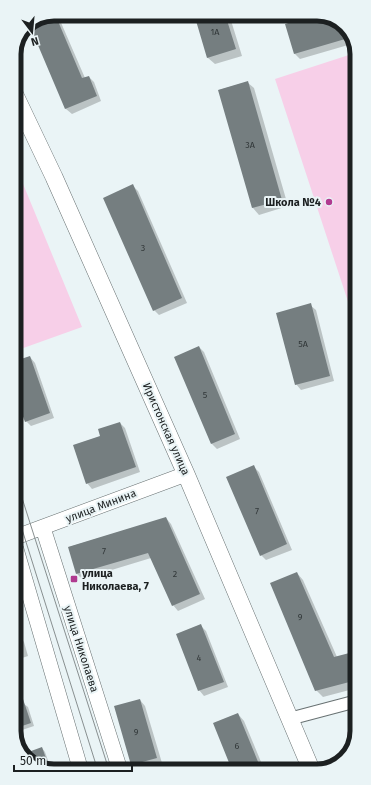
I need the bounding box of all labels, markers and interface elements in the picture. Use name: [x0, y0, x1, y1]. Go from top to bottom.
north arrow: [12, 12, 52, 52]
house number: 1А: [210, 27, 220, 37]
text: N: [29, 34, 40, 48]
house number: 3А: [245, 140, 256, 150]
place label: Школа №4: [265, 196, 321, 209]
marker: Школа №4: [324, 197, 334, 207]
house number: 3: [141, 243, 145, 253]
house number: 5А: [298, 339, 309, 349]
street label: Иристонская улица: [140, 381, 192, 477]
house number: 5: [203, 390, 208, 400]
street label: улица Минина: [64, 487, 138, 525]
house number: 7: [255, 506, 259, 516]
house number: 7: [102, 546, 106, 556]
place label: улица Николаева, 7: [81, 567, 149, 593]
house number: 2: [173, 569, 177, 579]
marker: улица Николаева, 7: [69, 574, 79, 584]
street label: улица Николаева: [61, 604, 101, 694]
house number: 9: [298, 612, 303, 622]
house number: 4: [197, 653, 202, 663]
house number: 9: [134, 727, 139, 737]
house number: 6: [235, 741, 240, 751]
scale bar: [14, 747, 132, 773]
text: 50 m: [20, 754, 46, 768]

